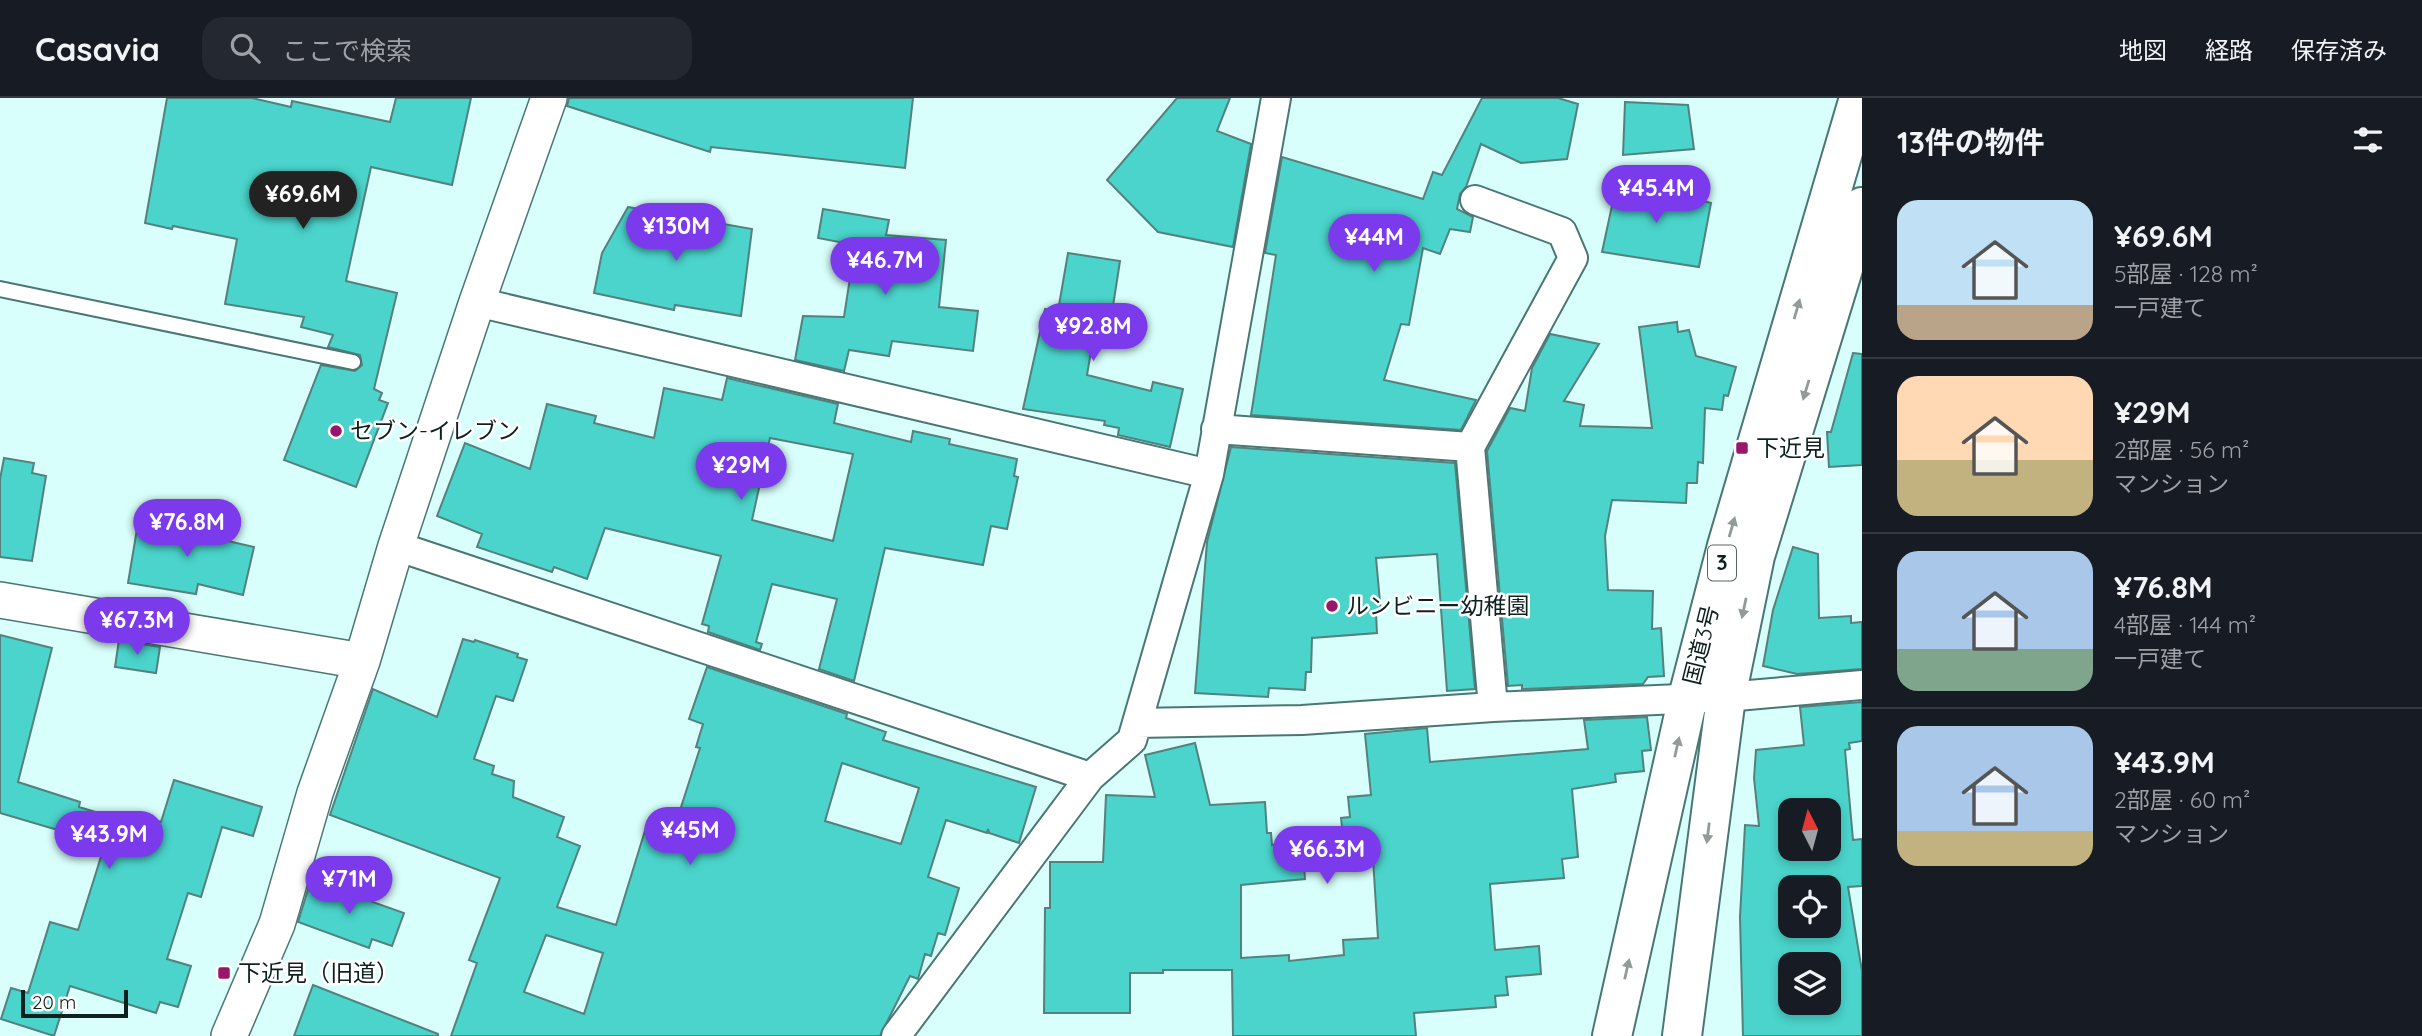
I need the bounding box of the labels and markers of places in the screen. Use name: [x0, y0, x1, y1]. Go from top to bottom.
pin: ¥45.4M: [1599, 166, 1713, 225]
pin: ¥69.6M: [246, 172, 360, 231]
pin: ¥130M: [627, 204, 725, 263]
pin: ¥44M: [1333, 214, 1415, 274]
pin: ¥46.7M: [828, 238, 942, 297]
pin: ¥92.8M: [1036, 303, 1150, 363]
place label: セブン-イレブン: [350, 416, 520, 445]
marker: セブン-イレブン: [328, 423, 344, 439]
place label: 下近見: [1756, 433, 1825, 462]
marker: 下近見: [1734, 440, 1750, 456]
pin: ¥29M: [700, 442, 782, 502]
pin: ¥76.8M: [130, 500, 244, 559]
place label: ルンビニー幼稚園: [1346, 591, 1530, 620]
pin: ¥67.3M: [80, 598, 194, 657]
marker: ルンビニー幼稚園: [1324, 598, 1340, 614]
pin: ¥45M: [649, 808, 731, 867]
pin: ¥43.9M: [52, 812, 166, 871]
pin: ¥66.3M: [1270, 826, 1384, 886]
pin: ¥71M: [308, 856, 390, 916]
place label: 下近見（旧道）: [238, 958, 399, 987]
marker: 下近見（旧道）: [216, 965, 232, 981]

